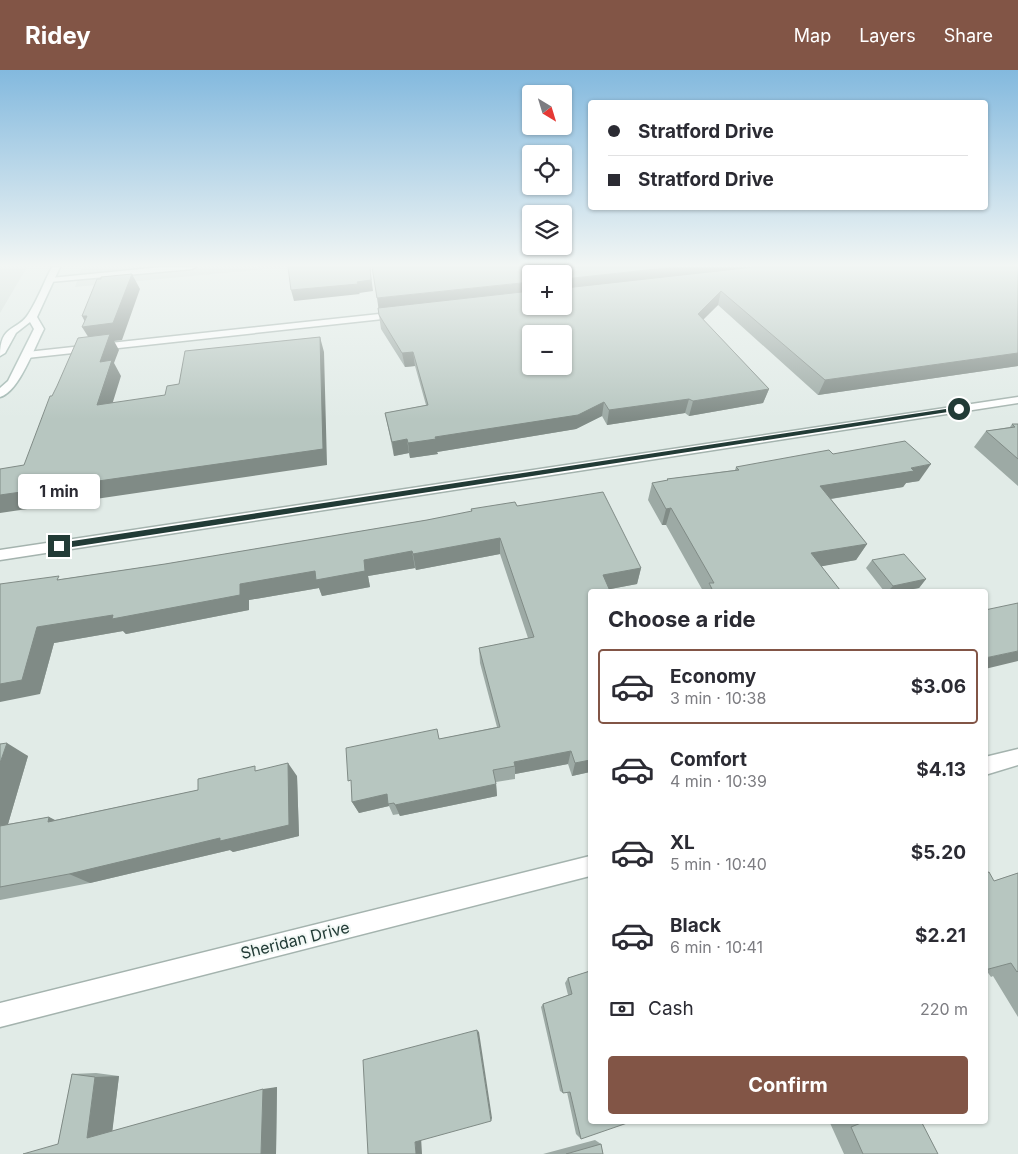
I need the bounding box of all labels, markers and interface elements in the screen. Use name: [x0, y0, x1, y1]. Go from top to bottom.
text: Ridey: [25, 21, 91, 50]
text: Map: [794, 25, 831, 46]
text: Layers: [859, 25, 916, 46]
text: Share: [944, 25, 993, 46]
north arrow: [522, 85, 572, 135]
map controls: [522, 85, 572, 375]
text: Stratford Drive: [638, 120, 774, 143]
button: locate: [522, 145, 572, 195]
text: Stratford Drive: [638, 168, 774, 191]
button: layers: [522, 205, 572, 255]
button: +: [522, 265, 572, 315]
button: −: [522, 325, 572, 375]
route start: [948, 398, 970, 420]
callout: 1 min: [18, 474, 100, 508]
text: 1 min: [39, 481, 79, 501]
route end: [48, 535, 70, 557]
text: Choose a ride: [608, 606, 756, 632]
icon: car: [610, 664, 655, 709]
text: Economy: [670, 665, 756, 688]
text: $3.06: [911, 675, 966, 698]
text: 3 min · 10:38: [670, 688, 766, 708]
icon: car: [610, 747, 655, 792]
text: Comfort: [670, 748, 747, 771]
text: $4.13: [916, 758, 966, 781]
text: 4 min · 10:39: [670, 771, 767, 791]
icon: car: [610, 830, 655, 875]
text: XL: [670, 831, 695, 854]
text: $5.20: [911, 841, 966, 864]
text: 5 min · 10:40: [670, 854, 767, 874]
icon: car: [610, 913, 655, 958]
text: Black: [670, 914, 721, 937]
street label: Sheridan Drive: [238, 917, 352, 963]
text: $2.21: [915, 924, 966, 947]
text: 6 min · 10:41: [670, 937, 763, 957]
icon: cash: [608, 995, 636, 1023]
text: Cash: [648, 997, 694, 1020]
text: 220 m: [920, 999, 968, 1019]
button: Confirm: [608, 1056, 968, 1114]

